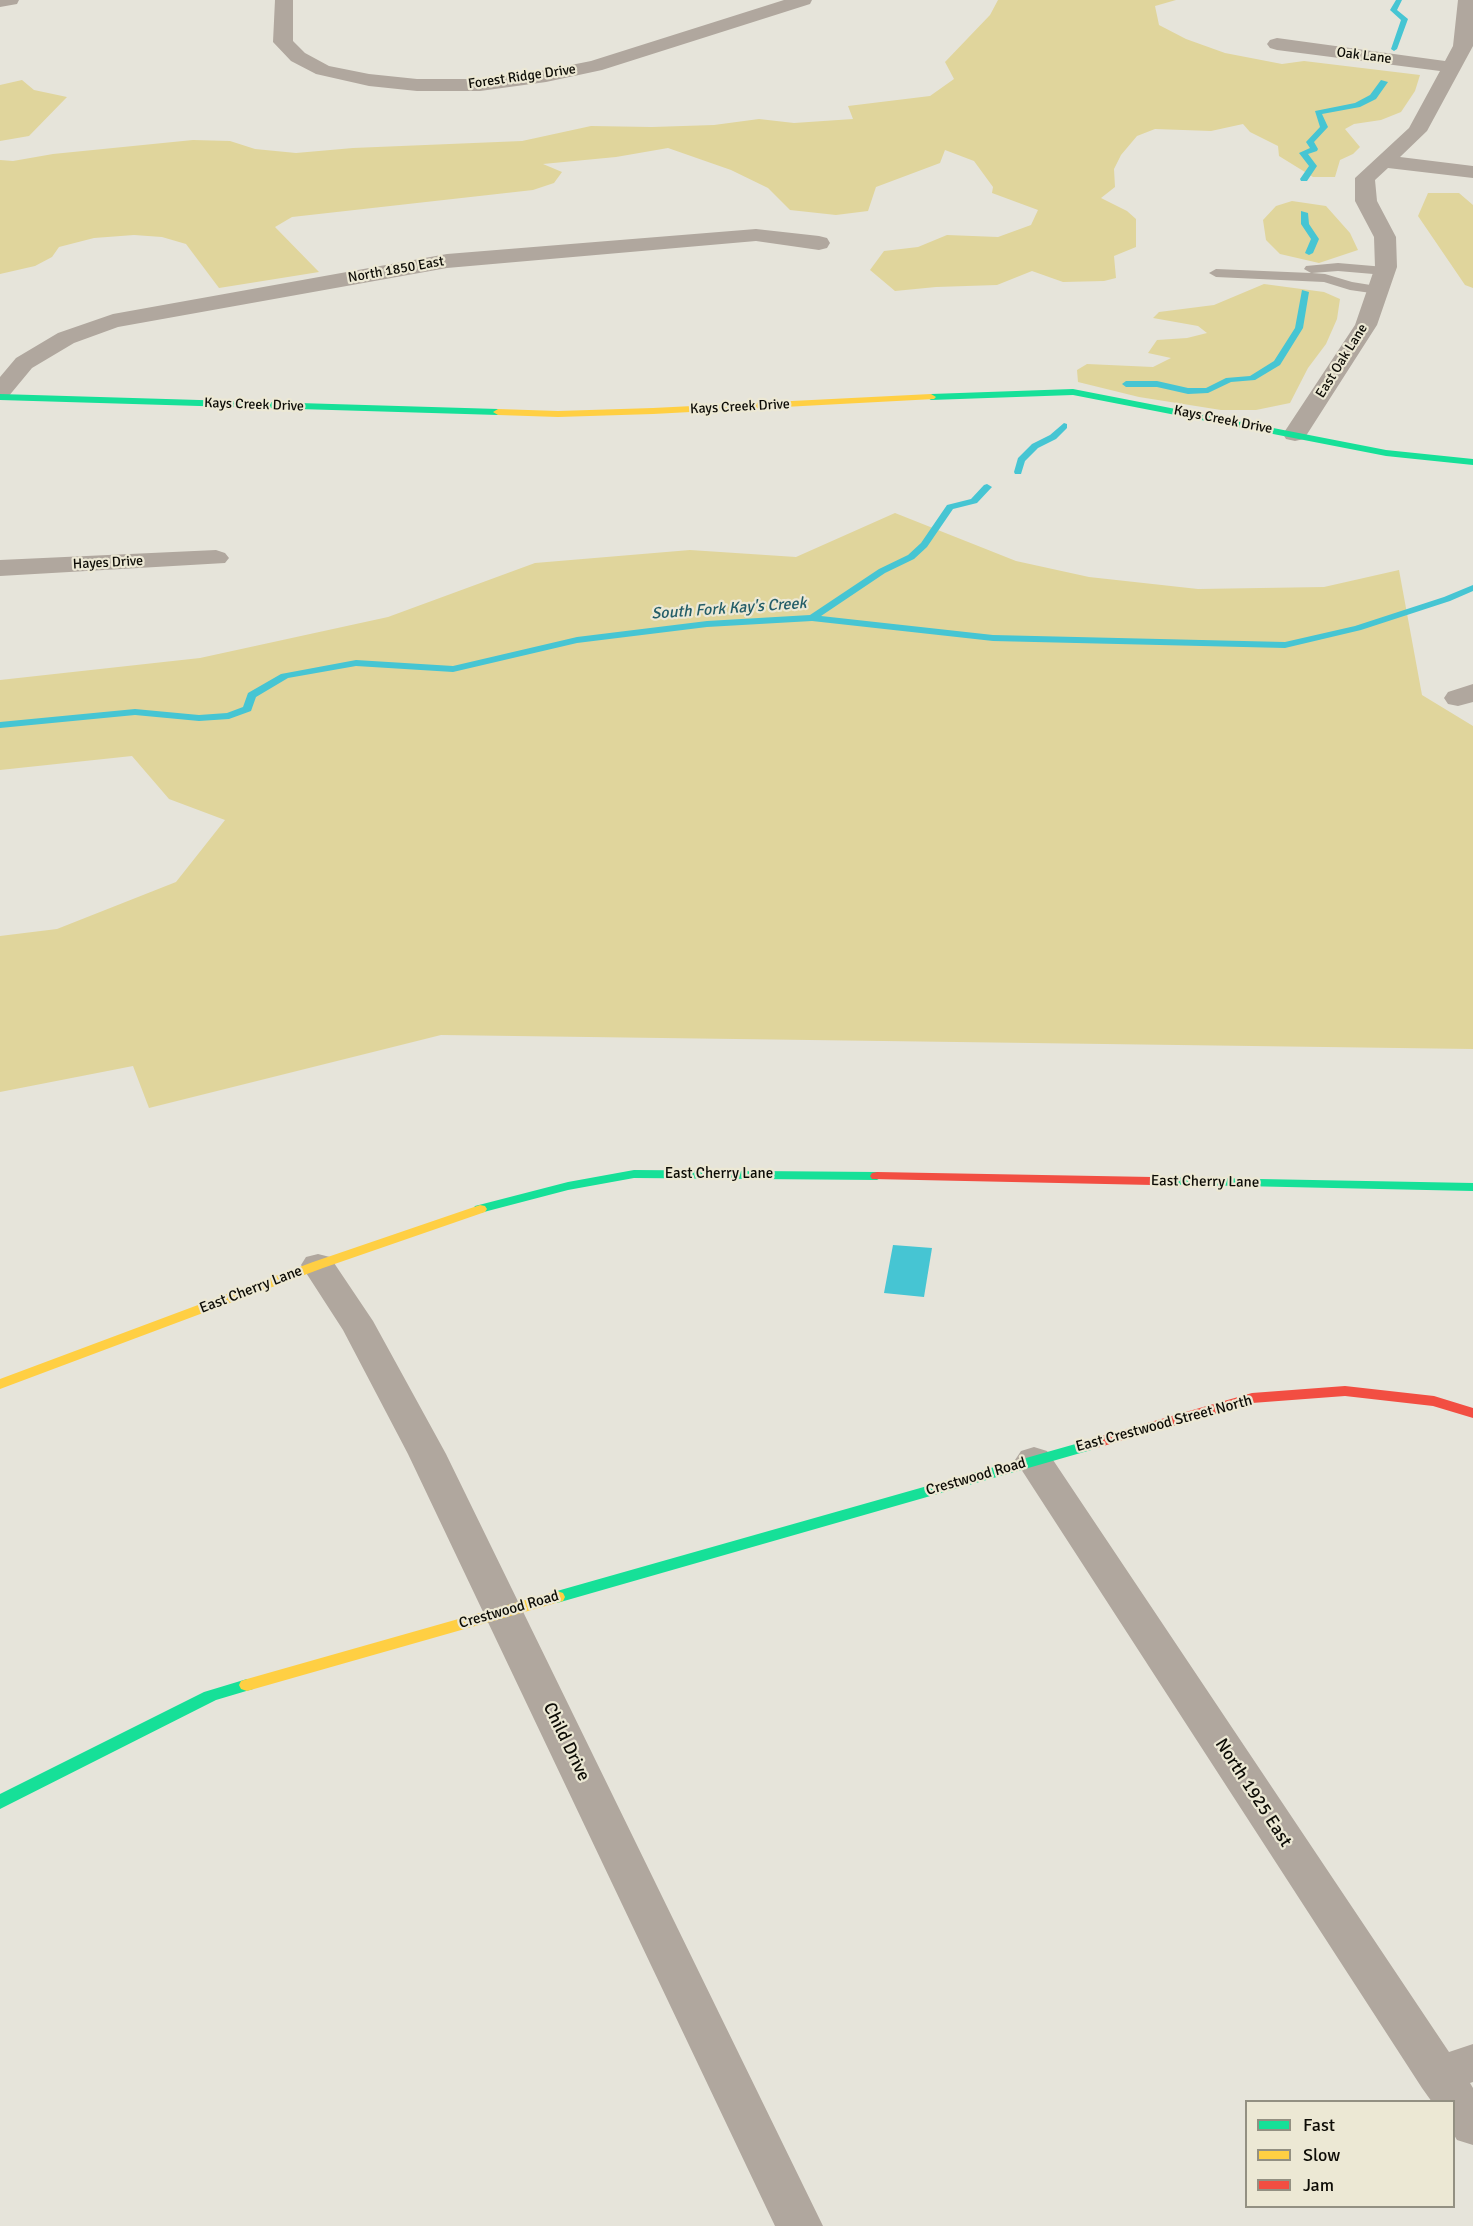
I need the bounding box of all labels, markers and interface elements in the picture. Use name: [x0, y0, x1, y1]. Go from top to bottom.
street label: Oak Lane: [1336, 44, 1392, 68]
street label: Forest Ridge Drive: [467, 61, 577, 93]
street label: North 1850 East: [347, 253, 445, 287]
street label: East Oak Lane: [1313, 321, 1371, 401]
street label: Kays Creek Drive: [204, 395, 304, 415]
street label: Kays Creek Drive: [690, 396, 790, 418]
street label: Kays Creek Drive: [1172, 402, 1274, 438]
street label: Hayes Drive: [72, 553, 144, 573]
water label: South Fork Kay's Creek: [651, 594, 807, 624]
street label: East Cherry Lane: [665, 1165, 773, 1183]
street label: East Cherry Lane: [1151, 1172, 1259, 1192]
street label: East Cherry Lane: [197, 1262, 305, 1318]
street label: East Crestwood Street North: [1074, 1392, 1254, 1456]
street label: Crestwood Road: [924, 1454, 1028, 1500]
street label: Crestwood Road: [457, 1587, 561, 1633]
street label: Child Drive: [538, 1699, 594, 1785]
street label: North 1925 East: [1210, 1735, 1296, 1851]
legend: [1245, 2100, 1455, 2208]
text: Fast: [1303, 2114, 1335, 2136]
text: Slow: [1303, 2144, 1340, 2166]
text: Jam: [1303, 2174, 1334, 2196]

